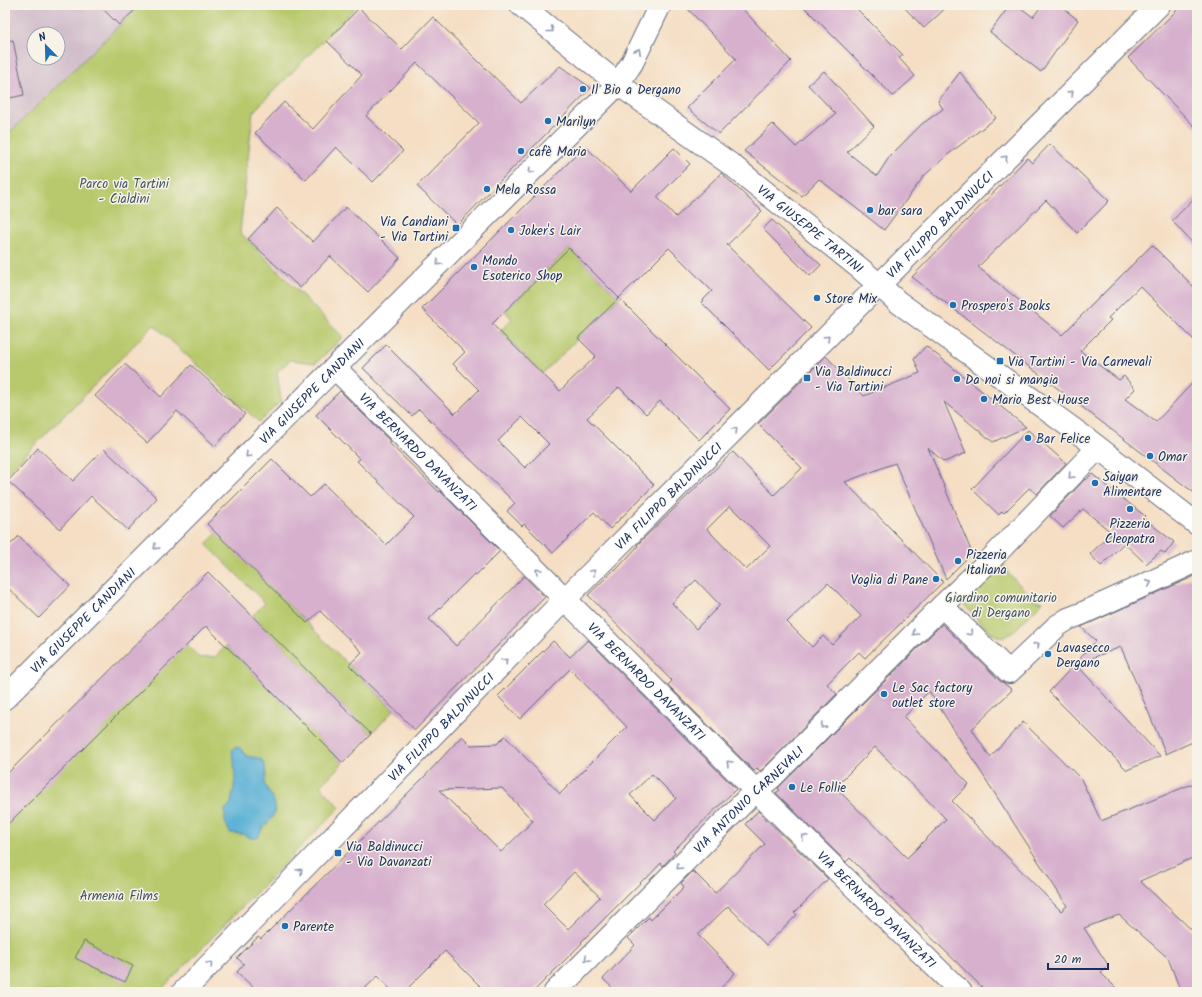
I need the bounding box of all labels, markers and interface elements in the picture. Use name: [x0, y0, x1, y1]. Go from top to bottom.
one-way arrow: [547, 25, 554, 32]
north arrow: [26, 26, 66, 66]
text: N: [36, 28, 49, 47]
one-way arrow: [633, 48, 641, 55]
place label: Il Bio a Dergano: [591, 80, 681, 101]
marker: Il Bio a Dergano: [578, 84, 588, 94]
one-way arrow: [1066, 90, 1074, 98]
place label: Marilyn: [556, 112, 596, 133]
marker: Marilyn: [543, 116, 553, 126]
place label: cafè Maria: [529, 142, 587, 163]
marker: cafè Maria: [516, 146, 526, 156]
one-way arrow: [1000, 155, 1008, 163]
one-way arrow: [528, 166, 536, 174]
street label: VIA FILIPPO BALDINUCCI: [882, 167, 1000, 284]
park label: Parco via Tartini - Cialdini: [79, 174, 170, 210]
place label: Mela Rossa: [495, 180, 556, 201]
street label: VIA GIUSEPPE TARTINI: [752, 180, 867, 279]
marker: Mela Rossa: [482, 184, 492, 194]
place label: bar sara: [878, 201, 922, 222]
marker: bar sara: [865, 205, 875, 215]
place label: Via Candiani - Via Tartini: [380, 212, 449, 248]
place label: Joker's Lair: [519, 221, 581, 242]
marker: Via Candiani - Via Tartini: [451, 223, 461, 233]
marker: Joker's Lair: [506, 225, 516, 235]
place label: Mondo Esoterico Shop: [482, 251, 563, 287]
one-way arrow: [436, 258, 444, 266]
marker: Mondo Esoterico Shop: [469, 262, 479, 272]
place label: Store Mix: [825, 289, 878, 310]
marker: Store Mix: [812, 293, 822, 303]
place label: Prospero's Books: [961, 296, 1051, 317]
marker: Prospero's Books: [948, 300, 958, 310]
street label: VIA GIUSEPPE CANDIANI: [255, 334, 371, 450]
one-way arrow: [822, 335, 830, 343]
place label: Via Tartini - Via Carnevali: [1008, 352, 1152, 373]
marker: Via Tartini - Via Carnevali: [995, 356, 1005, 366]
place label: Via Baldinucci - Via Tartini: [815, 362, 892, 398]
place label: Da noi si mangia: [965, 370, 1058, 391]
marker: Via Baldinucci - Via Tartini: [802, 373, 812, 383]
marker: Da noi si mangia: [952, 374, 962, 384]
street label: VIA BERNARDO DAVANZATI: [353, 388, 481, 517]
place label: Mario Best House: [992, 390, 1089, 411]
marker: Mario Best House: [979, 394, 989, 404]
one-way arrow: [730, 427, 738, 435]
place label: Bar Felice: [1036, 429, 1091, 450]
marker: Bar Felice: [1023, 433, 1033, 443]
street label: VIA FILIPPO BALDINUCCI: [610, 438, 728, 556]
place label: Omar: [1158, 447, 1187, 468]
one-way arrow: [245, 450, 253, 458]
marker: Omar: [1145, 451, 1155, 461]
place label: Saiyan Alimentare: [1103, 467, 1162, 503]
one-way arrow: [1069, 471, 1076, 479]
marker: Saiyan Alimentare: [1090, 478, 1100, 488]
marker: Pizzeria Cleopatra: [1125, 504, 1135, 514]
place label: Pizzeria Cleopatra: [1105, 514, 1155, 550]
one-way arrow: [153, 542, 161, 550]
place label: Pizzeria Italiana: [966, 545, 1007, 581]
marker: Pizzeria Italiana: [953, 556, 963, 566]
street label: VIA GIUSEPPE CANDIANI: [26, 563, 142, 679]
one-way arrow: [535, 568, 543, 576]
one-way arrow: [588, 569, 596, 577]
place label: Voglia di Pane: [851, 570, 928, 591]
marker: Voglia di Pane: [931, 574, 941, 584]
one-way arrow: [1145, 580, 1153, 588]
park label: Giardino comunitario di Dergano: [945, 588, 1057, 624]
street label: VIA BERNARDO DAVANZATI: [582, 618, 710, 747]
one-way arrow: [912, 628, 920, 636]
one-way arrow: [965, 628, 973, 636]
place label: Lavasecco Dergano: [1056, 638, 1110, 674]
one-way arrow: [1032, 642, 1040, 650]
marker: Lavasecco Dergano: [1043, 649, 1053, 659]
one-way arrow: [500, 658, 508, 666]
street label: VIA FILIPPO BALDINUCCI: [384, 668, 500, 787]
place label: Le Sac factory outlet store: [892, 678, 973, 714]
marker: Le Sac factory outlet store: [879, 689, 889, 699]
one-way arrow: [820, 721, 828, 729]
street label: VIA ANTONIO CARNEVALI: [689, 741, 810, 859]
one-way arrow: [726, 760, 734, 768]
place label: Le Follie: [800, 778, 846, 799]
marker: Le Follie: [787, 782, 797, 792]
one-way arrow: [801, 834, 809, 842]
place label: Via Baldinucci - Via Davanzati: [346, 837, 432, 873]
street label: VIA BERNARDO DAVANZATI: [811, 847, 940, 974]
marker: Via Baldinucci - Via Davanzati: [333, 848, 343, 858]
one-way arrow: [676, 862, 684, 870]
one-way arrow: [296, 868, 303, 876]
park label: Armenia Films: [80, 886, 159, 907]
place label: Parente: [293, 917, 334, 938]
marker: Parente: [280, 921, 290, 931]
scale bar: [1048, 945, 1108, 971]
text: 20 m: [1054, 950, 1082, 969]
one-way arrow: [584, 954, 592, 962]
one-way arrow: [205, 961, 213, 969]

